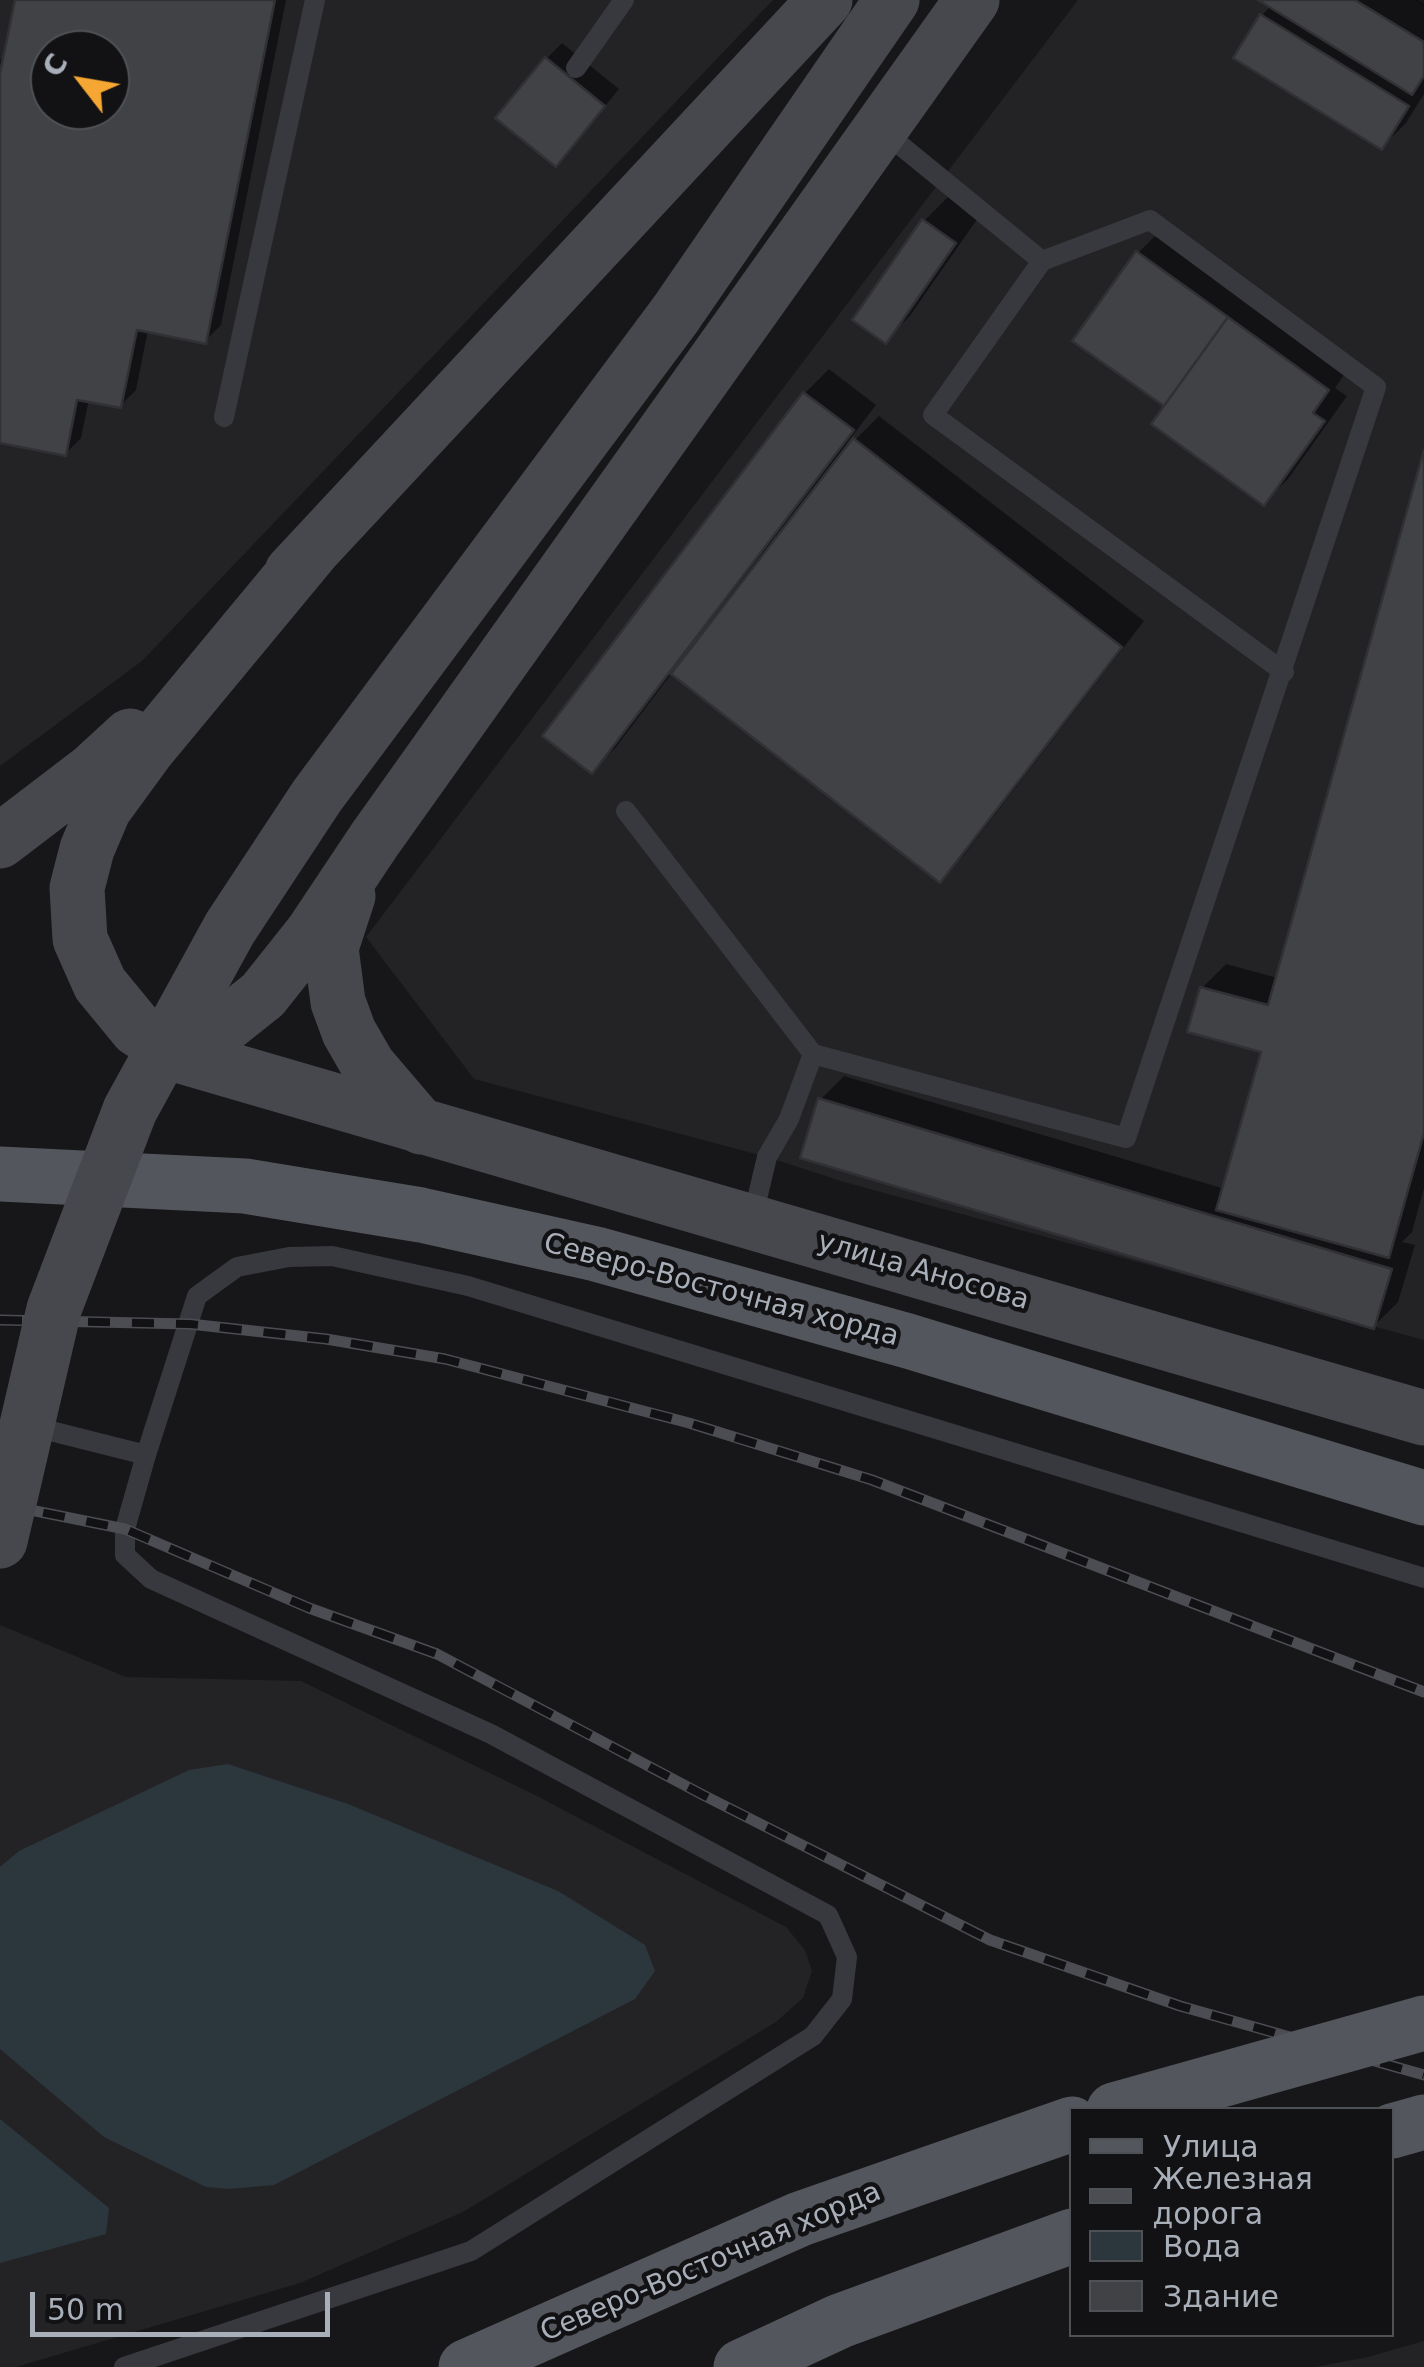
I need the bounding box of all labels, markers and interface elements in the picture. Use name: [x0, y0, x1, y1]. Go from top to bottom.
north arrow: [30, 30, 130, 130]
text: С: [36, 48, 75, 83]
street label: улица Аносова: [813, 1226, 1033, 1318]
street label: Северо-Восточная хорда: [540, 1227, 902, 1355]
legend: [1069, 2107, 1394, 2337]
text: Улица: [1163, 2129, 1259, 2164]
text: Железная дорога: [1152, 2161, 1313, 2231]
street label: Северо-Восточная хорда: [536, 2176, 886, 2350]
text: Вода: [1163, 2229, 1241, 2264]
scale bar: [35, 2272, 335, 2334]
text: Здание: [1163, 2279, 1279, 2314]
text: 50 m: [47, 2292, 124, 2327]

